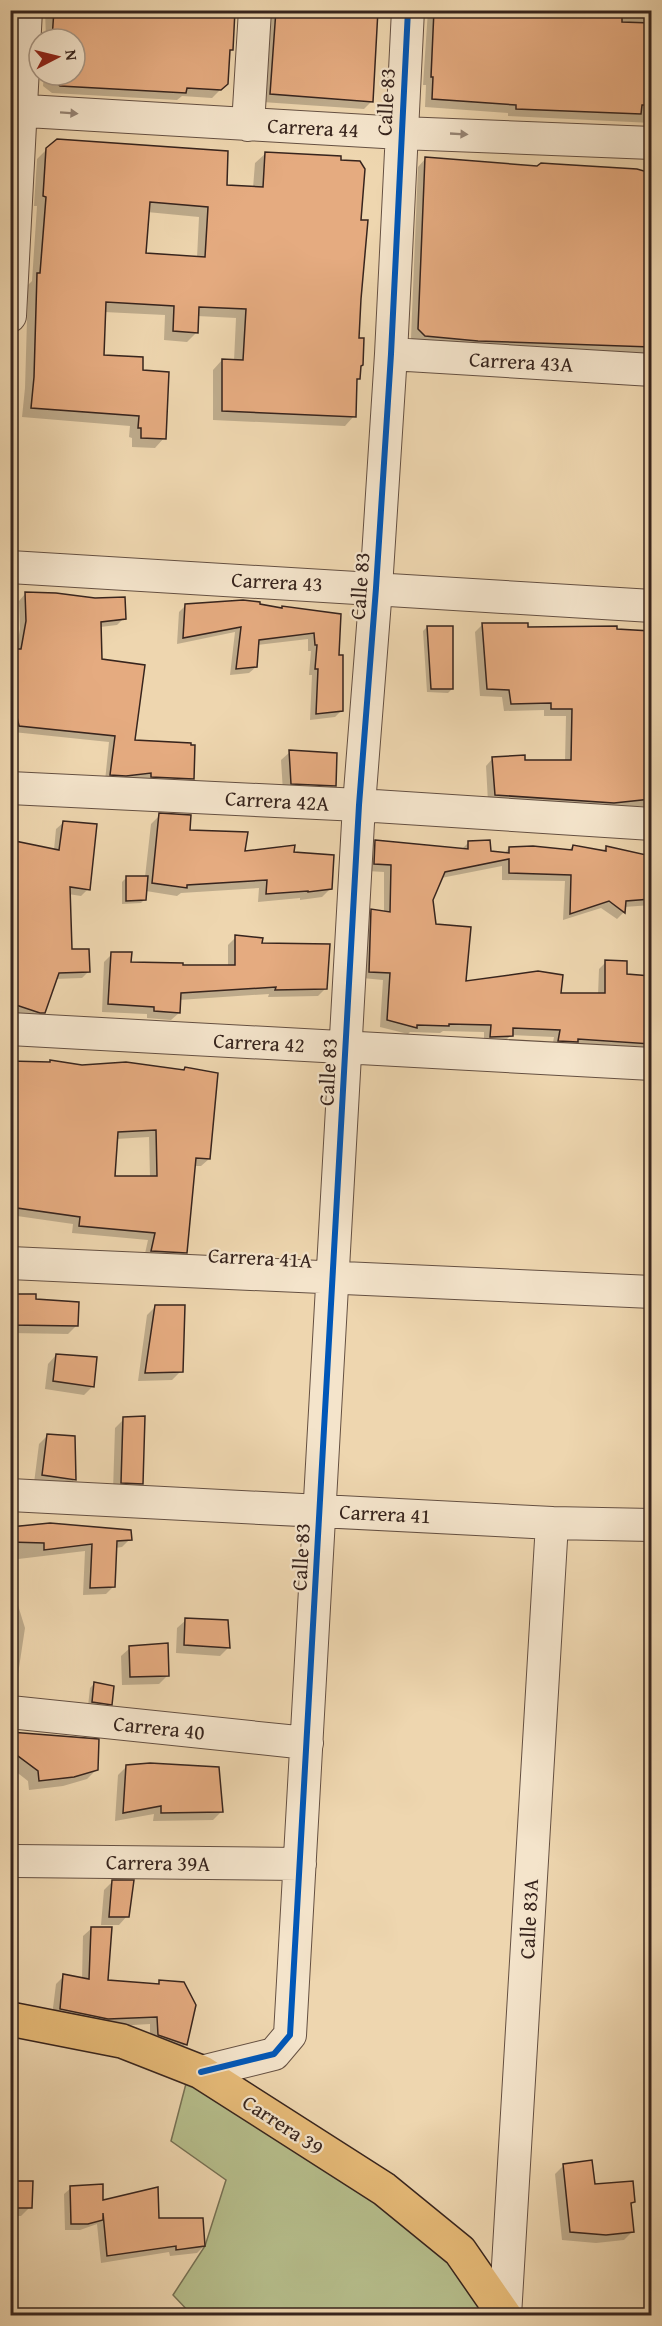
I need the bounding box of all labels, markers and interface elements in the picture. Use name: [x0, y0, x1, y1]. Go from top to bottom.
north arrow: [27, 27, 87, 87]
text: N: [59, 48, 84, 62]
street label: Calle 83: [368, 67, 403, 137]
one-way arrow: [59, 109, 78, 118]
street label: Carrera 44: [267, 110, 359, 145]
one-way arrow: [450, 130, 469, 139]
street label: Carrera 43A: [468, 343, 574, 380]
street label: Calle 83: [342, 551, 377, 621]
street label: Carrera 43: [231, 564, 323, 599]
street label: Carrera 42A: [224, 782, 330, 819]
street label: Carrera 42: [213, 1025, 305, 1060]
street label: Calle 83: [310, 1037, 345, 1107]
street label: Carrera 41A: [207, 1239, 313, 1276]
street label: Carrera 41: [339, 1496, 431, 1531]
street label: Calle 83: [283, 1522, 318, 1592]
street label: Carrera 40: [112, 1707, 206, 1748]
street label: Carrera 39A: [106, 1846, 211, 1879]
street label: Calle 83A: [511, 1878, 546, 1960]
street label: Carrera 39: [237, 2087, 330, 2162]

